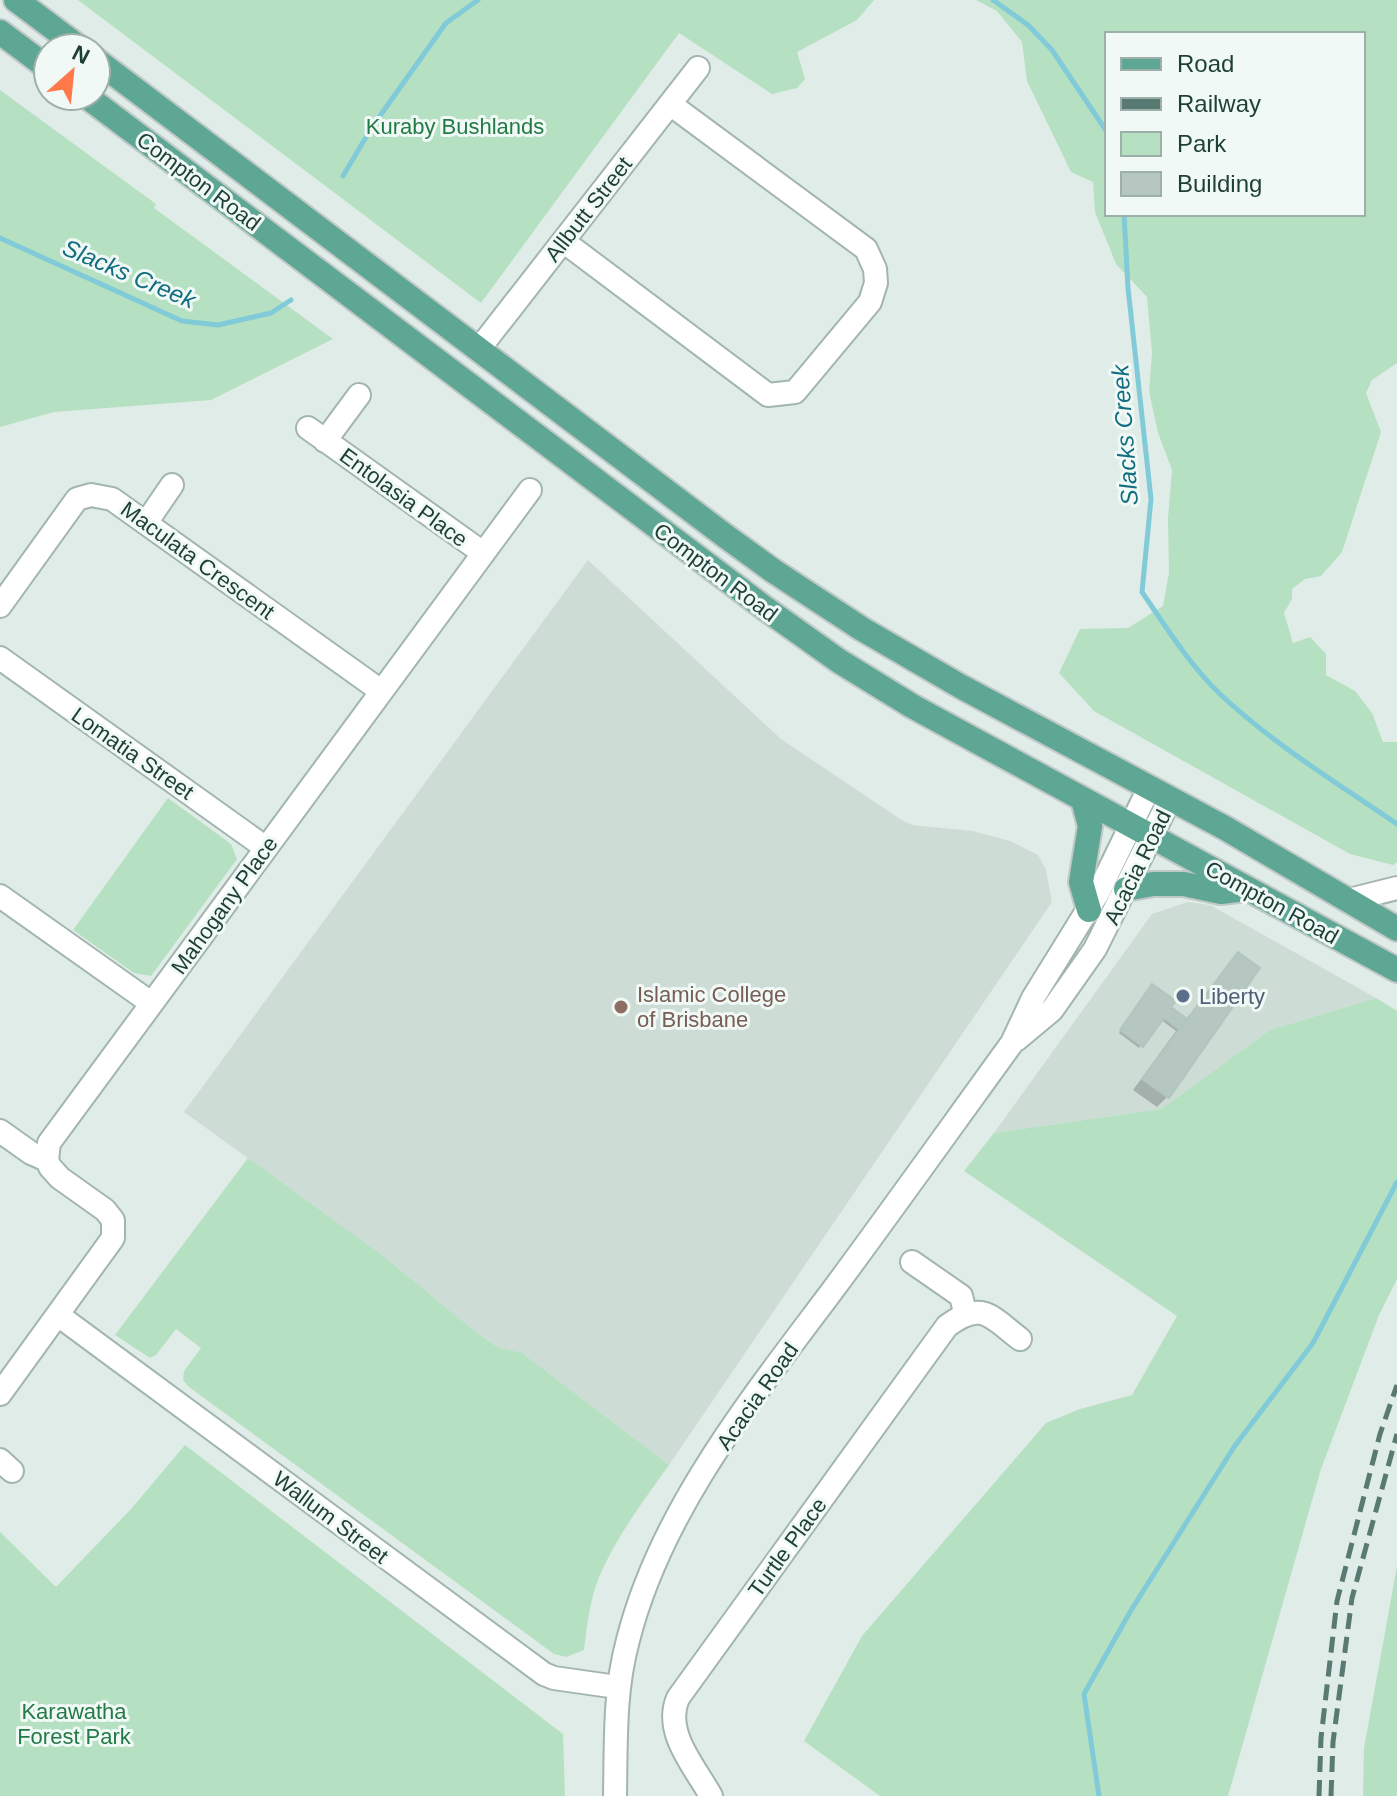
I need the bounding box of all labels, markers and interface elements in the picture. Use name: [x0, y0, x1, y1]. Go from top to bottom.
north arrow: [32, 32, 112, 112]
legend: [1105, 32, 1365, 216]
text: N: [68, 40, 94, 69]
text: Road: [1177, 50, 1234, 77]
text: Railway: [1177, 90, 1261, 117]
park label: Kuraby Bushlands: [366, 114, 544, 139]
street label: Compton Road: [132, 127, 265, 236]
text: Park: [1177, 130, 1227, 157]
street label: Allbutt Street: [540, 152, 637, 267]
text: Building: [1177, 170, 1262, 197]
water label: Slacks Creek: [59, 233, 201, 314]
water label: Slacks Creek: [1106, 362, 1143, 506]
street label: Entolasia Place: [335, 443, 472, 552]
street label: Maculata Crescent: [116, 496, 279, 624]
street label: Compton Road: [649, 518, 782, 627]
street label: Lomatia Street: [67, 702, 198, 805]
street label: Acacia Road: [1099, 806, 1176, 929]
street label: Mahogany Place: [166, 832, 283, 979]
street label: Compton Road: [1201, 856, 1343, 949]
place label: Islamic College of Brisbane: [637, 982, 786, 1032]
place label: Liberty: [1199, 984, 1265, 1009]
marker: Liberty: [1174, 987, 1192, 1005]
marker: Islamic College of Brisbane: [612, 998, 630, 1016]
street label: Acacia Road: [711, 1338, 803, 1455]
street label: Wallum Street: [268, 1466, 393, 1569]
street label: Turtle Place: [743, 1493, 832, 1602]
park label: Karawatha Forest Park: [17, 1699, 132, 1749]

